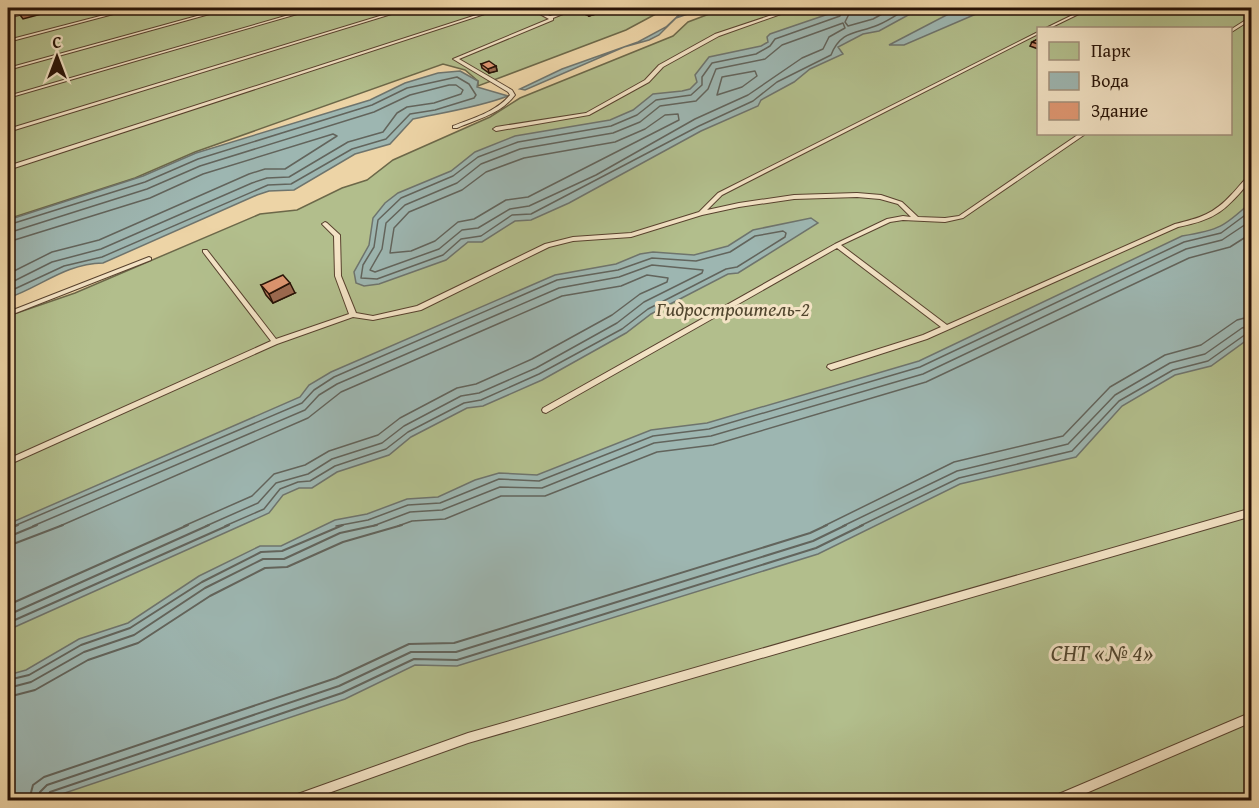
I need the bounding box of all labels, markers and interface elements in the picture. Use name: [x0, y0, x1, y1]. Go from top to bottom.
north arrow: [27, 27, 87, 87]
legend: [1037, 27, 1232, 135]
text: С: [52, 30, 62, 54]
text: Парк: [1091, 37, 1131, 64]
text: Вода: [1091, 67, 1129, 94]
text: Здание: [1091, 97, 1148, 124]
park label: Гидростроитель-2: [655, 294, 810, 323]
park label: СНТ «№ 4»: [1051, 635, 1153, 670]

